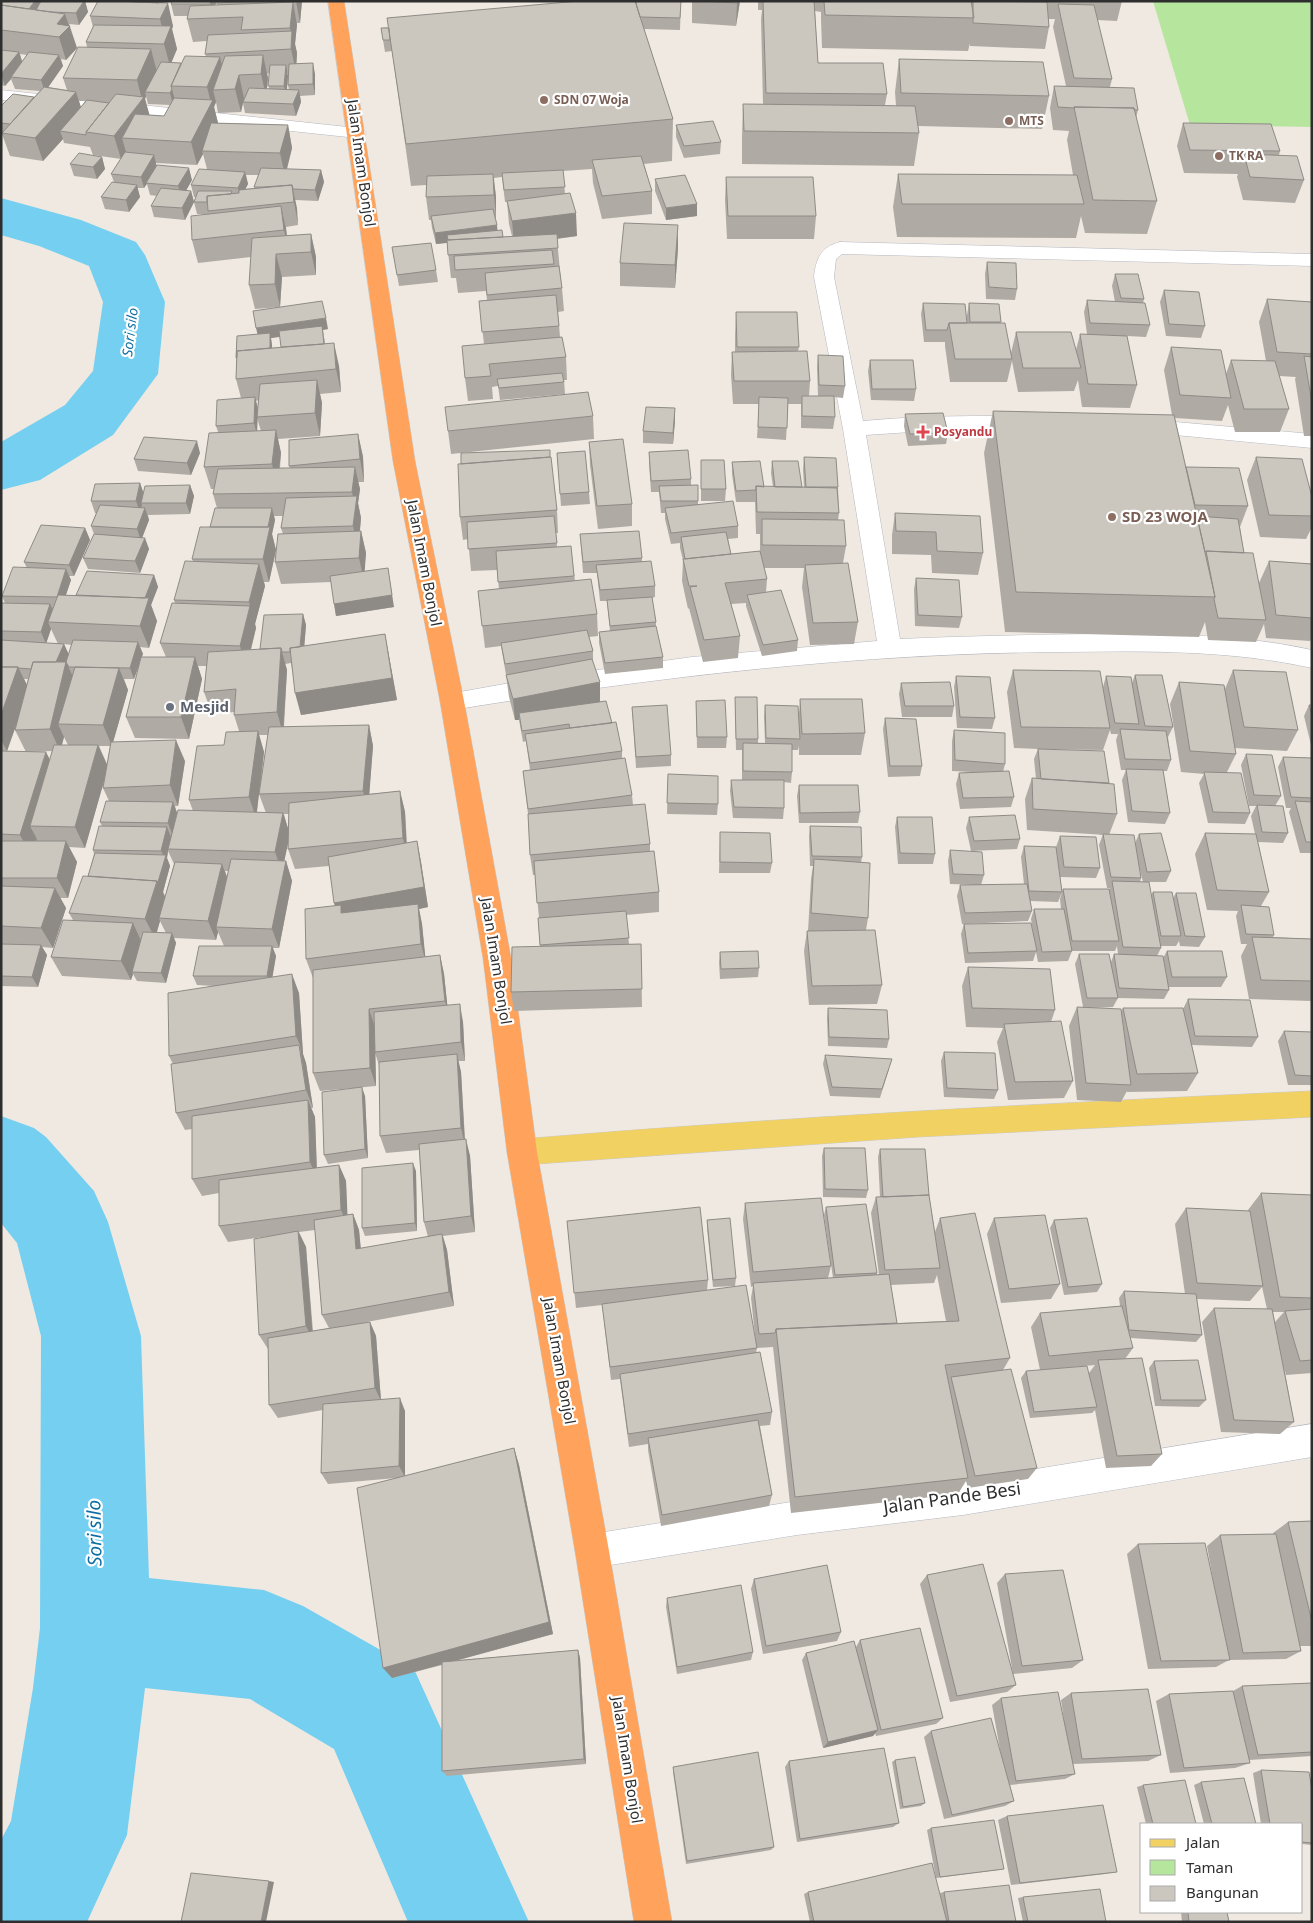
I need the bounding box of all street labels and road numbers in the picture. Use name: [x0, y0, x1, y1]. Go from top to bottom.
street label: Jalan Imam Bonjol: [343, 96, 381, 228]
street label: Jalan Imam Bonjol: [403, 496, 447, 628]
street label: Jalan Imam Bonjol: [477, 894, 517, 1026]
street label: Jalan Imam Bonjol: [539, 1294, 581, 1426]
street label: Jalan Pande Besi: [880, 1475, 1022, 1519]
street label: Jalan Imam Bonjol: [608, 1693, 648, 1825]

